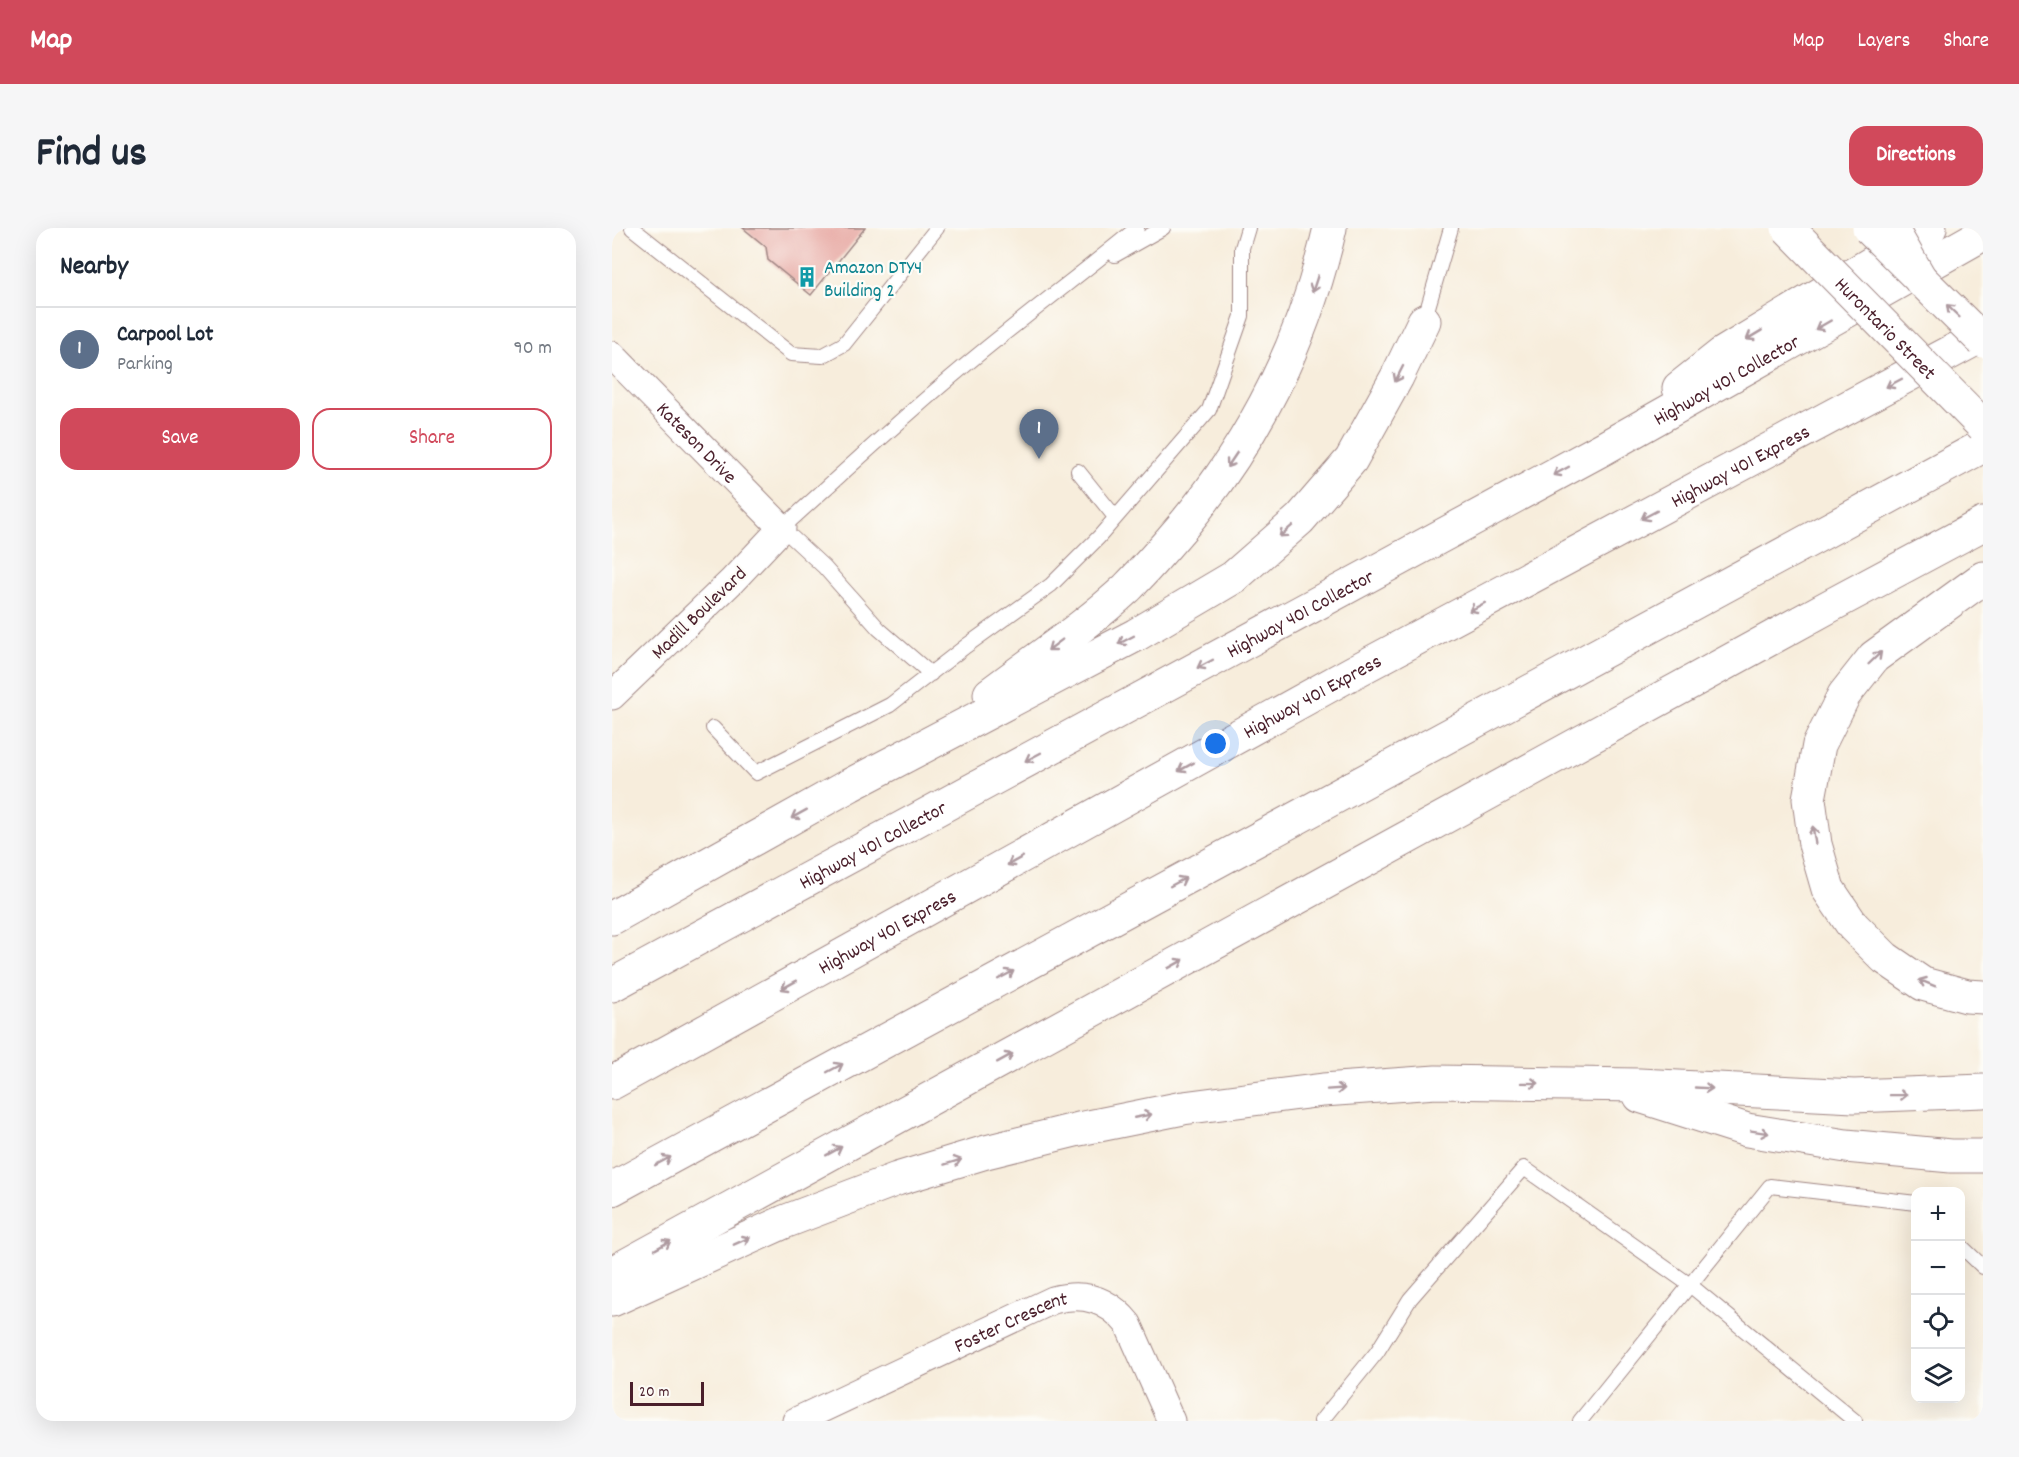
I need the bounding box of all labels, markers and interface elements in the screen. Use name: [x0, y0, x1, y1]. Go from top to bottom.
text: Map: [30, 22, 72, 62]
text: Map: [1793, 27, 1824, 57]
text: Layers: [1857, 27, 1910, 57]
text: Share: [1943, 27, 1989, 57]
text: Find us: [36, 126, 147, 186]
button: Directions: [1849, 126, 1983, 186]
text: Nearby: [60, 249, 128, 286]
place label: Amazon DTY4 Building 2: [824, 255, 922, 306]
building icon: Amazon DTY4 Building 2: [795, 265, 819, 289]
street label: Hurontario Street: [1827, 272, 1941, 388]
one-way arrow: [1308, 274, 1319, 293]
one-way arrow: [1945, 304, 1960, 319]
text: Carpool Lot: [117, 320, 213, 351]
one-way arrow: [1815, 320, 1832, 332]
street label: Highway 401 Collector: [1649, 329, 1806, 434]
one-way arrow: [1746, 329, 1763, 341]
text: 1: [77, 335, 82, 363]
text: 90 m: [514, 335, 552, 363]
text: Parking: [117, 351, 173, 379]
one-way arrow: [1393, 364, 1404, 382]
one-way arrow: [1886, 378, 1904, 389]
street label: Kateson Drive: [649, 397, 742, 491]
button: Save: [60, 408, 300, 470]
button: Share: [312, 408, 552, 470]
pin: 1: [1020, 410, 1058, 459]
street label: Highway 401 Express: [1667, 419, 1816, 517]
one-way arrow: [1226, 452, 1238, 468]
one-way arrow: [1553, 465, 1570, 477]
one-way arrow: [1640, 510, 1658, 521]
one-way arrow: [1279, 524, 1294, 538]
street label: Madill Boulevard: [646, 561, 754, 667]
street label: Highway 401 Collector: [1222, 564, 1380, 667]
one-way arrow: [1468, 602, 1486, 613]
one-way arrow: [1117, 635, 1135, 646]
one-way arrow: [1047, 639, 1063, 652]
street label: Highway 401 Express: [1239, 649, 1387, 747]
one-way arrow: [1867, 651, 1882, 665]
one-way arrow: [1196, 659, 1214, 670]
your location: [1201, 729, 1230, 758]
one-way arrow: [1025, 751, 1042, 763]
one-way arrow: [1177, 761, 1194, 773]
street label: Highway 401 Collector: [795, 795, 953, 898]
one-way arrow: [791, 808, 808, 820]
one-way arrow: [1809, 825, 1820, 845]
one-way arrow: [1007, 855, 1024, 867]
one-way arrow: [1168, 876, 1186, 887]
street label: Highway 401 Express: [814, 884, 962, 983]
one-way arrow: [1167, 958, 1184, 970]
one-way arrow: [997, 969, 1014, 981]
one-way arrow: [1918, 977, 1936, 988]
one-way arrow: [781, 979, 798, 991]
one-way arrow: [996, 1052, 1013, 1064]
one-way arrow: [826, 1062, 843, 1074]
one-way arrow: [1520, 1077, 1540, 1089]
one-way arrow: [1694, 1082, 1714, 1093]
one-way arrow: [1325, 1084, 1345, 1095]
one-way arrow: [1889, 1089, 1909, 1100]
one-way arrow: [1132, 1110, 1152, 1121]
one-way arrow: [1750, 1127, 1769, 1138]
one-way arrow: [825, 1145, 842, 1157]
one-way arrow: [654, 1155, 672, 1166]
one-way arrow: [943, 1156, 962, 1167]
map controls: [1911, 1187, 1965, 1403]
button: +: [1911, 1187, 1965, 1241]
one-way arrow: [732, 1235, 750, 1246]
one-way arrow: [654, 1239, 671, 1251]
button: −: [1911, 1241, 1965, 1295]
street label: Foster Crescent: [950, 1286, 1070, 1362]
button: locate: [1911, 1295, 1965, 1349]
button: layers: [1911, 1349, 1965, 1403]
scale bar: [630, 1379, 704, 1406]
text: 20 m: [639, 1381, 669, 1404]

